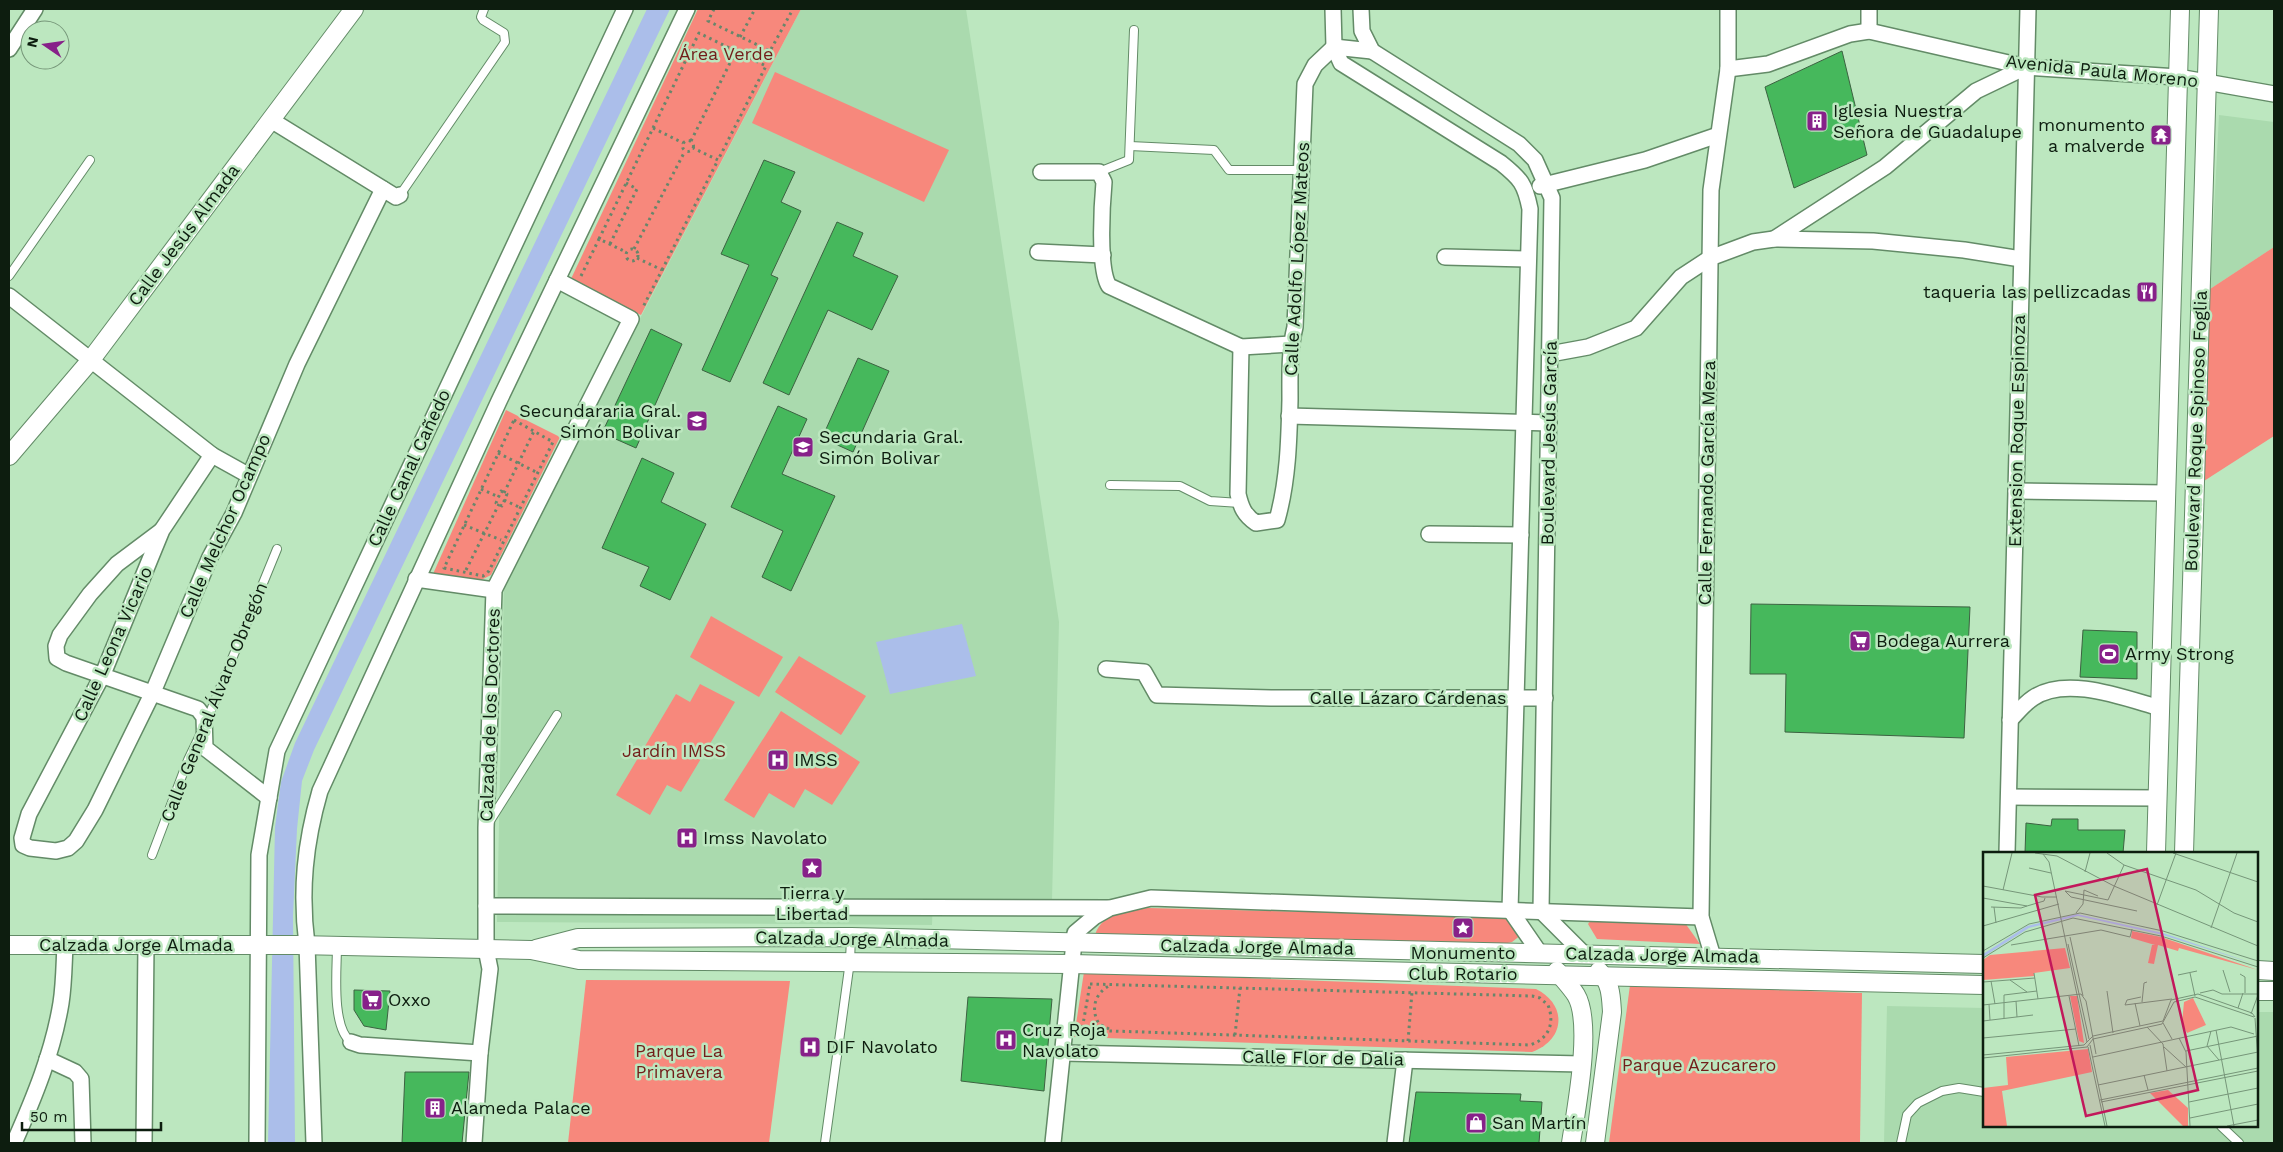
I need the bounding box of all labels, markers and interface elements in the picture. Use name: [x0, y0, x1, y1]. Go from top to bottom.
north arrow: [20, 20, 70, 70]
text: N: [23, 35, 41, 49]
park label: Área Verde: [679, 43, 773, 64]
street label: Avenida Paula Moreno: [2005, 50, 2199, 91]
place label: Iglesia Nuestra Señora de Guadalupe: [1833, 100, 2022, 142]
building icon: Iglesia Nuestra Señora de Guadalupe: [1805, 109, 1829, 133]
place label: monumento a malverde: [2038, 114, 2145, 156]
temple icon: monumento a malverde: [2149, 123, 2173, 147]
street label: Calle Adolfo López Mateos: [1280, 141, 1313, 377]
street label: Calle Jesús Almada: [124, 160, 244, 310]
restaurant icon: taqueria las pellizcadas: [2135, 280, 2159, 304]
place label: taqueria las pellizcadas: [1923, 281, 2131, 302]
street label: Boulevard Roque Spinoso Foglia: [2180, 290, 2211, 572]
street label: Extension Roque Espinoza: [2004, 315, 2029, 547]
street label: Boulevard Jesús García: [1536, 340, 1561, 545]
street label: Calle Fernando García Meza: [1694, 360, 1719, 606]
street label: Calle Canal Cañedo: [363, 386, 454, 550]
place label: Secundararia Gral. Simón Bolivar: [519, 400, 681, 442]
school or university icon: Secundararia Gral. Simón Bolivar: [685, 409, 709, 433]
place label: Secundaria Gral. Simón Bolivar: [819, 426, 963, 468]
street label: Calle Melchor Ocampo: [174, 431, 275, 621]
school or university icon: Secundaria Gral. Simón Bolivar: [791, 435, 815, 459]
street label: Calle Leona Vicario: [69, 563, 156, 725]
street label: Calle General Álvaro Obregón: [156, 579, 271, 825]
street label: Calzada de los Doctores: [475, 608, 504, 822]
supermarket icon: Bodega Aurrera: [1848, 629, 1872, 653]
place label: Bodega Aurrera: [1876, 630, 2010, 651]
sports icon: Army Strong: [2097, 642, 2121, 666]
place label: Army Strong: [2125, 643, 2234, 664]
street label: Calle Lázaro Cárdenas: [1310, 687, 1506, 708]
park label: Jardín IMSS: [622, 740, 726, 761]
hospital icon: IMSS: [766, 748, 790, 772]
place label: IMSS: [794, 749, 838, 770]
hospital icon: Imss Navolato: [675, 826, 699, 850]
place label: Imss Navolato: [703, 827, 827, 848]
inset map: [1983, 852, 2258, 1127]
place icon: Tierra y Libertad: [800, 856, 824, 880]
place label: Tierra y Libertad: [775, 882, 849, 924]
place icon: Monumento Club Rotario: [1451, 916, 1475, 940]
street label: Calzada Jorge Almada: [755, 926, 949, 951]
street label: Calzada Jorge Almada: [39, 934, 233, 955]
street label: Calzada Jorge Almada: [1160, 934, 1354, 959]
place label: Monumento Club Rotario: [1408, 942, 1518, 984]
street label: Calzada Jorge Almada: [1565, 942, 1759, 967]
supermarket icon: Oxxo: [360, 988, 384, 1012]
place label: Oxxo: [388, 989, 431, 1010]
place label: Cruz Roja Navolato: [1022, 1019, 1106, 1061]
hospital icon: Cruz Roja Navolato: [994, 1028, 1018, 1052]
hospital icon: DIF Navolato: [798, 1035, 822, 1059]
place label: DIF Navolato: [826, 1036, 938, 1057]
park label: Parque La Primavera: [635, 1040, 723, 1082]
street label: Calle Flor de Dalia: [1242, 1046, 1404, 1069]
park label: Parque Azucarero: [1622, 1054, 1776, 1075]
building icon: Alameda Palace: [423, 1096, 447, 1120]
place label: Alameda Palace: [451, 1097, 591, 1118]
scale bar: [22, 1100, 161, 1132]
text: 50 m: [30, 1108, 67, 1126]
shop icon: San Martín: [1464, 1111, 1488, 1135]
place label: San Martín: [1492, 1112, 1587, 1133]

